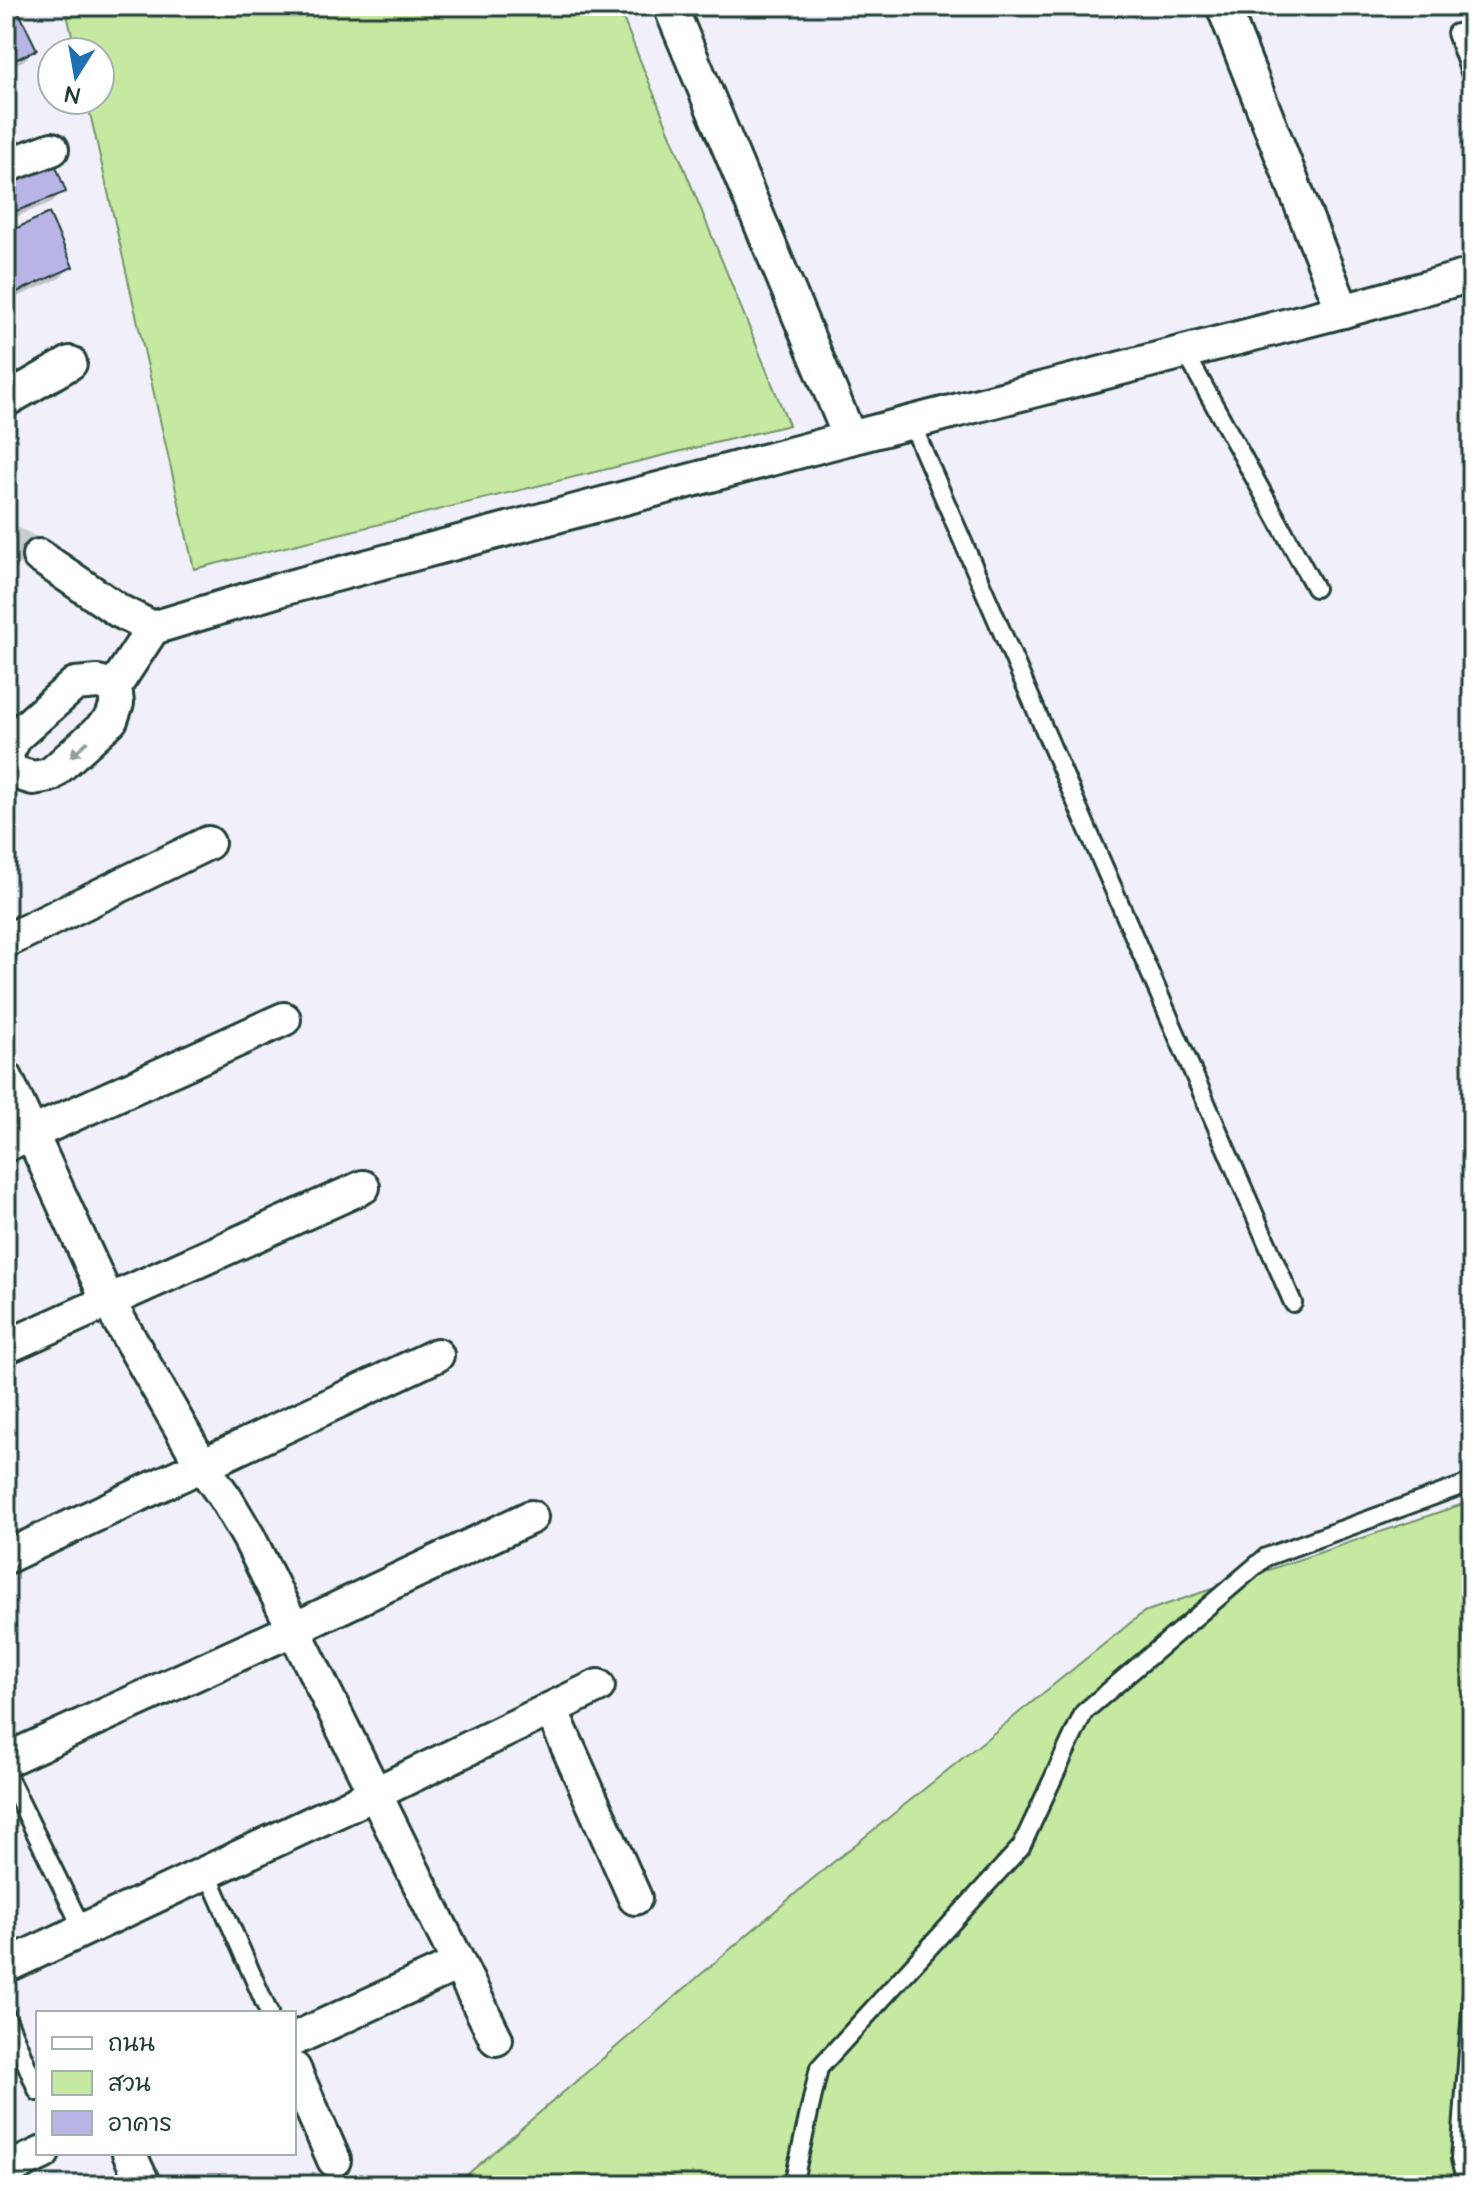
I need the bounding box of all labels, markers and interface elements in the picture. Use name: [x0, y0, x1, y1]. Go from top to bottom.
north arrow: [36, 36, 116, 116]
text: N: [63, 78, 82, 111]
one-way arrow: [70, 739, 89, 757]
legend: [36, 2011, 296, 2155]
text: ถนน: [108, 2027, 155, 2061]
text: สวน: [108, 2067, 151, 2101]
text: อาคาร: [108, 2107, 172, 2141]

